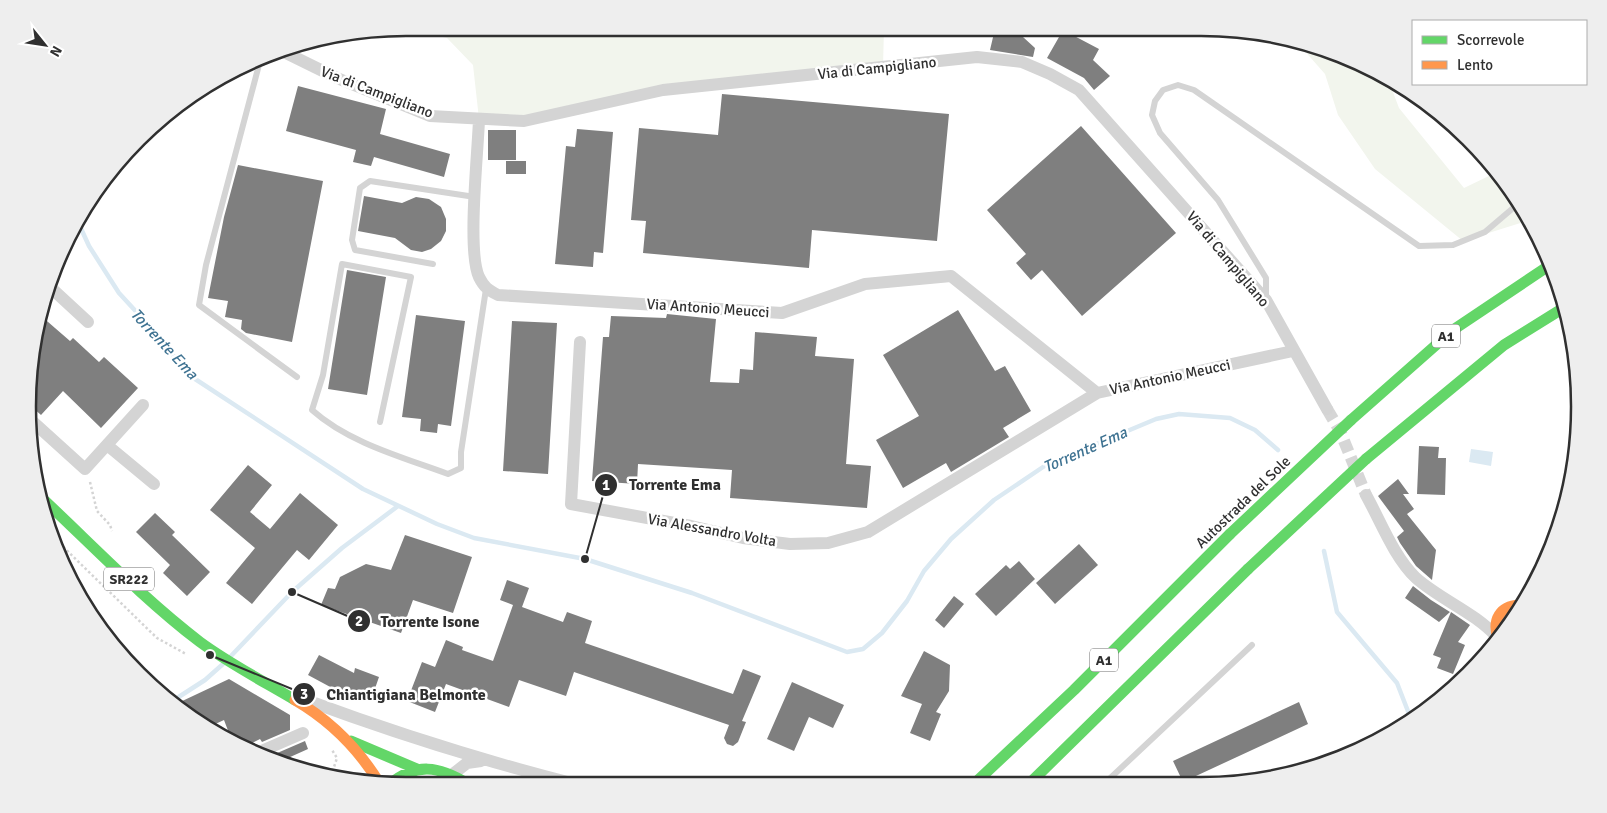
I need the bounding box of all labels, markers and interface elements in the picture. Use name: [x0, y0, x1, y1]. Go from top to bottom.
north arrow: [20, 20, 70, 70]
legend: [1412, 20, 1587, 85]
text: Scorrevole: [1457, 31, 1524, 49]
text: N: [46, 43, 66, 60]
street label: Via di Campigliano: [817, 53, 937, 83]
text: Lento: [1457, 56, 1493, 74]
street label: Via di Campigliano: [318, 62, 436, 122]
street label: Via di Campigliano: [1183, 208, 1273, 311]
street label: Via Antonio Meucci: [646, 295, 770, 321]
water label: Torrente Ema: [126, 304, 203, 384]
road number: A1: [1432, 324, 1460, 348]
street label: Via Antonio Meucci: [1108, 355, 1232, 399]
water label: Torrente Ema: [1040, 422, 1131, 477]
street label: Autostrada del Sole: [1192, 452, 1294, 552]
callout: Torrente Ema: [594, 469, 731, 500]
text: Torrente Ema: [629, 475, 721, 495]
text: 1: [602, 476, 610, 494]
street label: Via Alessandro Volta: [646, 510, 778, 550]
road number: SR222: [104, 568, 154, 590]
callout: Torrente Isone: [346, 606, 490, 637]
text: 2: [355, 612, 363, 630]
text: Torrente Isone: [381, 612, 479, 632]
road number: A1: [1090, 648, 1118, 672]
callout: Chiantigiana Belmonte: [292, 678, 496, 709]
text: 3: [300, 685, 308, 703]
text: Chiantigiana Belmonte: [326, 685, 486, 705]

